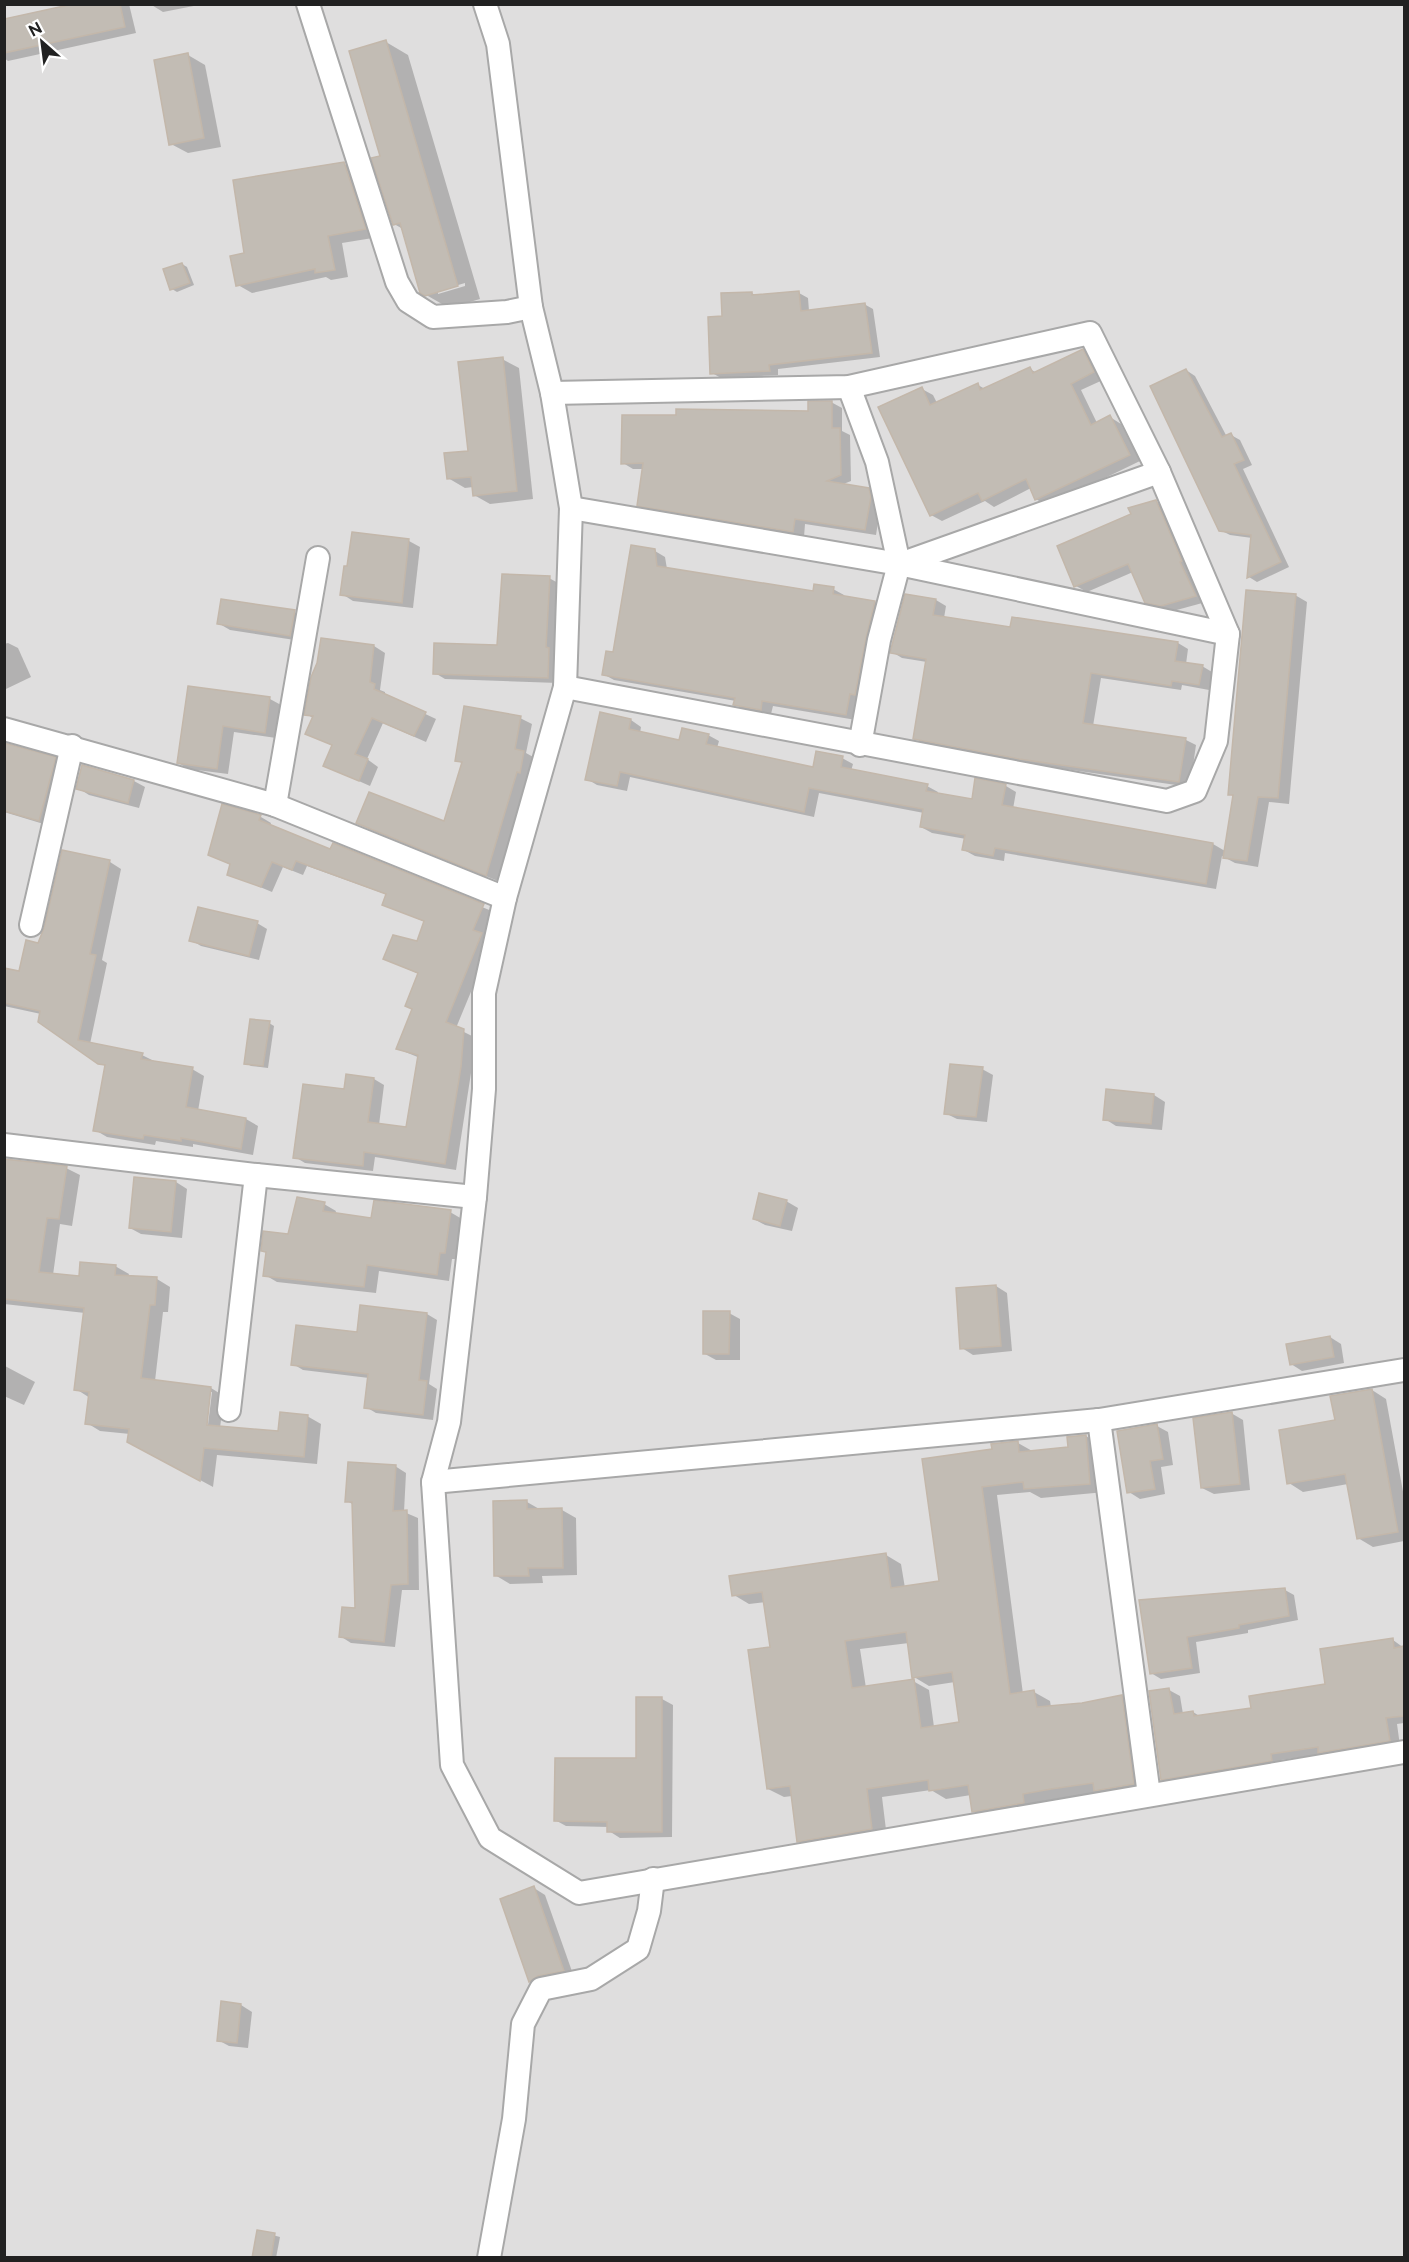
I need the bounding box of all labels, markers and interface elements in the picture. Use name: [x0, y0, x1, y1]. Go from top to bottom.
north arrow: [12, 12, 72, 72]
text: N: [25, 18, 45, 40]

